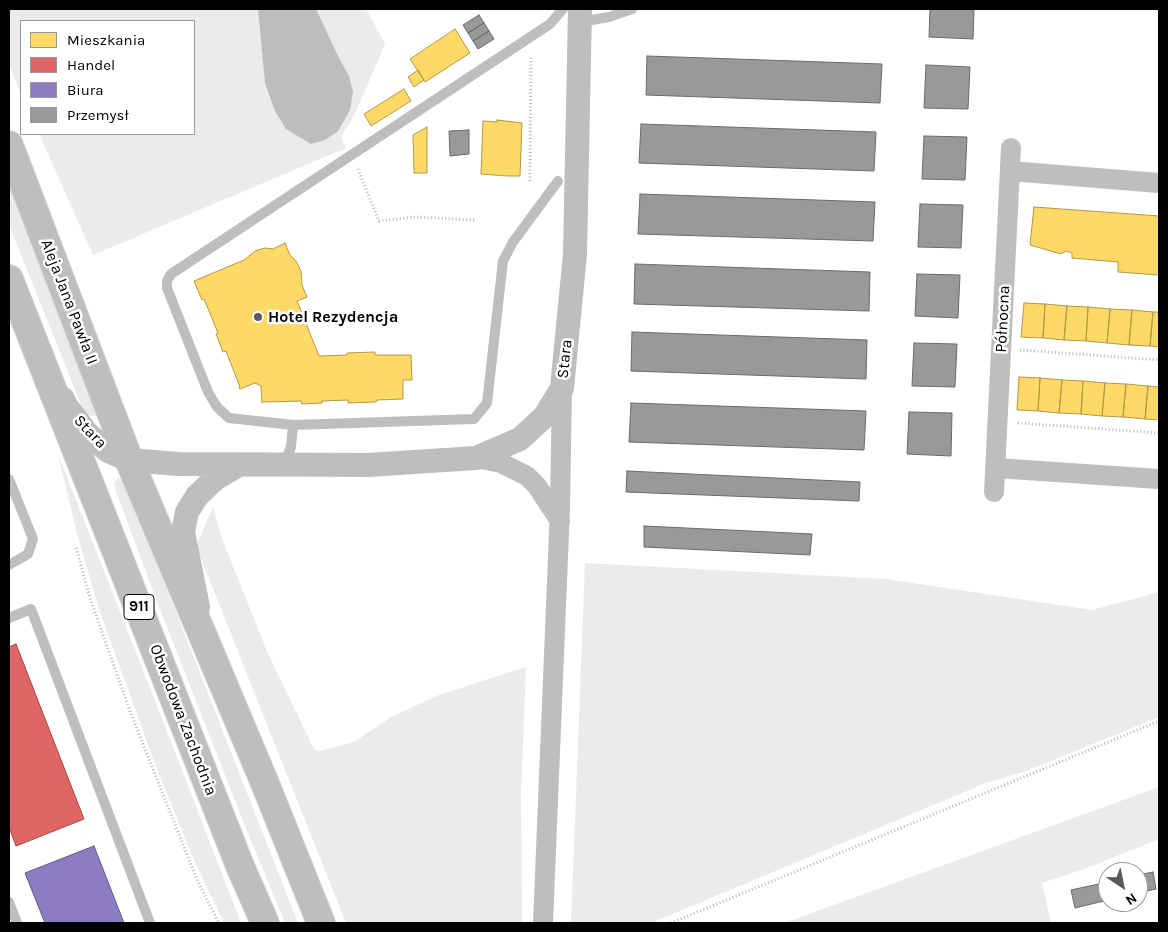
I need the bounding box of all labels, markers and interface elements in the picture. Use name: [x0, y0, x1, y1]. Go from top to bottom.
legend: [20, 20, 195, 135]
text: Mieszkania: [67, 31, 145, 49]
text: Handel: [67, 56, 115, 74]
text: Biura: [67, 81, 104, 99]
text: Przemysł: [67, 106, 129, 124]
street label: Aleja Jana Pawła II: [36, 237, 102, 367]
street label: Północna: [992, 285, 1014, 353]
place label: Hotel Rezydencja: [268, 307, 398, 327]
marker: Hotel Rezydencja: [252, 311, 264, 323]
street label: Stara: [553, 339, 577, 379]
street label: Stara: [70, 411, 110, 453]
road number: 911: [124, 594, 154, 620]
street label: Obwodowa Zachodnia: [145, 642, 221, 798]
north arrow: [1098, 862, 1148, 912]
text: N: [1122, 889, 1140, 909]

